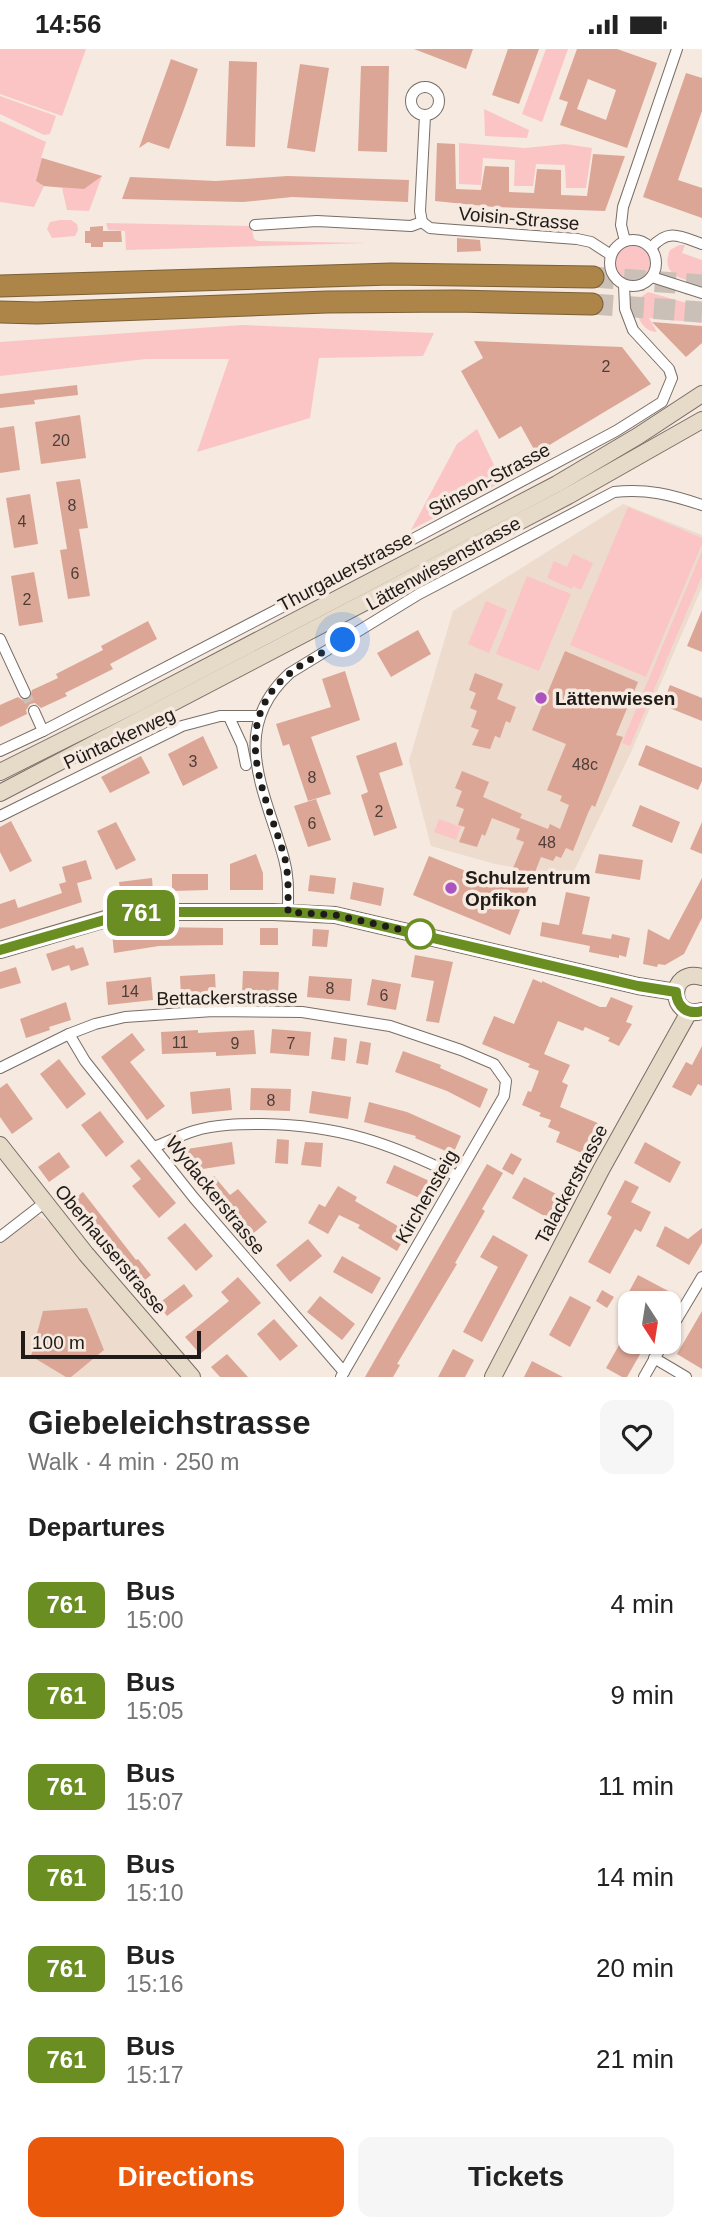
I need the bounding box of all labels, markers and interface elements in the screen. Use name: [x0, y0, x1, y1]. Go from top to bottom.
text: 14:56: [35, 9, 102, 39]
street label: Voisin-Strasse: [458, 203, 580, 234]
house number: 2: [602, 358, 611, 375]
house number: 20: [52, 432, 70, 449]
street label: Stinson-Strasse: [425, 439, 553, 520]
house number: 8: [68, 497, 77, 514]
street label: Lättenwiesenstrasse: [362, 512, 524, 615]
house number: 4: [18, 513, 27, 530]
street label: Thurgauerstrasse: [275, 527, 416, 616]
house number: 6: [71, 565, 80, 582]
house number: 2: [23, 591, 32, 608]
your location: [325, 622, 360, 657]
place label: Lättenwiesen: [555, 688, 675, 709]
marker: Lättenwiesen: [533, 690, 549, 706]
street label: Püntackerweg: [60, 703, 178, 773]
house number: 3: [189, 753, 198, 770]
house number: 48c: [572, 756, 598, 773]
house number: 8: [308, 769, 317, 786]
house number: 2: [375, 803, 384, 820]
house number: 6: [308, 815, 317, 832]
house number: 48: [538, 834, 556, 851]
place label: Schulzentrum Opfikon: [465, 867, 591, 910]
marker: Schulzentrum Opfikon: [443, 880, 459, 896]
line badge: 761: [101, 890, 181, 936]
text: 761: [121, 899, 161, 926]
unlabelled marker: [405, 919, 435, 949]
house number: 8: [326, 980, 335, 997]
house number: 14: [121, 983, 139, 1000]
street label: Bettackerstrasse: [156, 986, 298, 1009]
house number: 6: [380, 987, 389, 1004]
house number: 11: [172, 1034, 188, 1051]
house number: 9: [231, 1035, 240, 1052]
house number: 7: [287, 1035, 296, 1052]
house number: 8: [267, 1092, 276, 1109]
street label: Talackerstrasse: [531, 1121, 612, 1247]
street label: Wydackerstrasse: [162, 1132, 270, 1258]
street label: Kirchensteig: [391, 1146, 462, 1247]
street label: Oberhauserstrasse: [51, 1181, 171, 1318]
north arrow: [618, 1291, 681, 1355]
map controls: [618, 1291, 681, 1354]
scale bar: [21, 1328, 201, 1360]
text: 100 m: [32, 1332, 85, 1353]
button: heart: [600, 1400, 674, 1474]
text: Giebeleichstrasse: [28, 1404, 311, 1441]
text: Walk · 4 min · 250 m: [28, 1449, 239, 1475]
text: Departures: [28, 1512, 165, 1542]
text: Bus: [126, 1576, 175, 1606]
text: 4 min: [610, 1589, 674, 1619]
text: 761: [46, 1591, 87, 1618]
text: 15:00: [126, 1607, 184, 1633]
text: Bus: [126, 1667, 175, 1697]
text: 9 min: [610, 1680, 674, 1710]
text: 761: [46, 1682, 87, 1709]
text: 15:05: [126, 1698, 184, 1724]
text: Bus: [126, 1758, 175, 1788]
text: 11 min: [598, 1771, 674, 1801]
text: 761: [46, 1773, 87, 1800]
text: 15:07: [126, 1789, 184, 1815]
text: Bus: [126, 1849, 175, 1879]
text: 14 min: [596, 1862, 674, 1892]
text: 761: [46, 1864, 87, 1891]
text: 15:10: [126, 1880, 184, 1906]
text: Bus: [126, 1940, 175, 1970]
text: 20 min: [596, 1953, 674, 1983]
text: 761: [46, 1955, 87, 1982]
text: 15:16: [126, 1971, 184, 1997]
text: Bus: [126, 2031, 175, 2061]
text: 21 min: [596, 2044, 674, 2074]
text: 761: [46, 2046, 87, 2073]
text: 15:17: [126, 2062, 184, 2088]
button: Directions: [28, 2137, 344, 2217]
button: Tickets: [358, 2137, 674, 2217]

